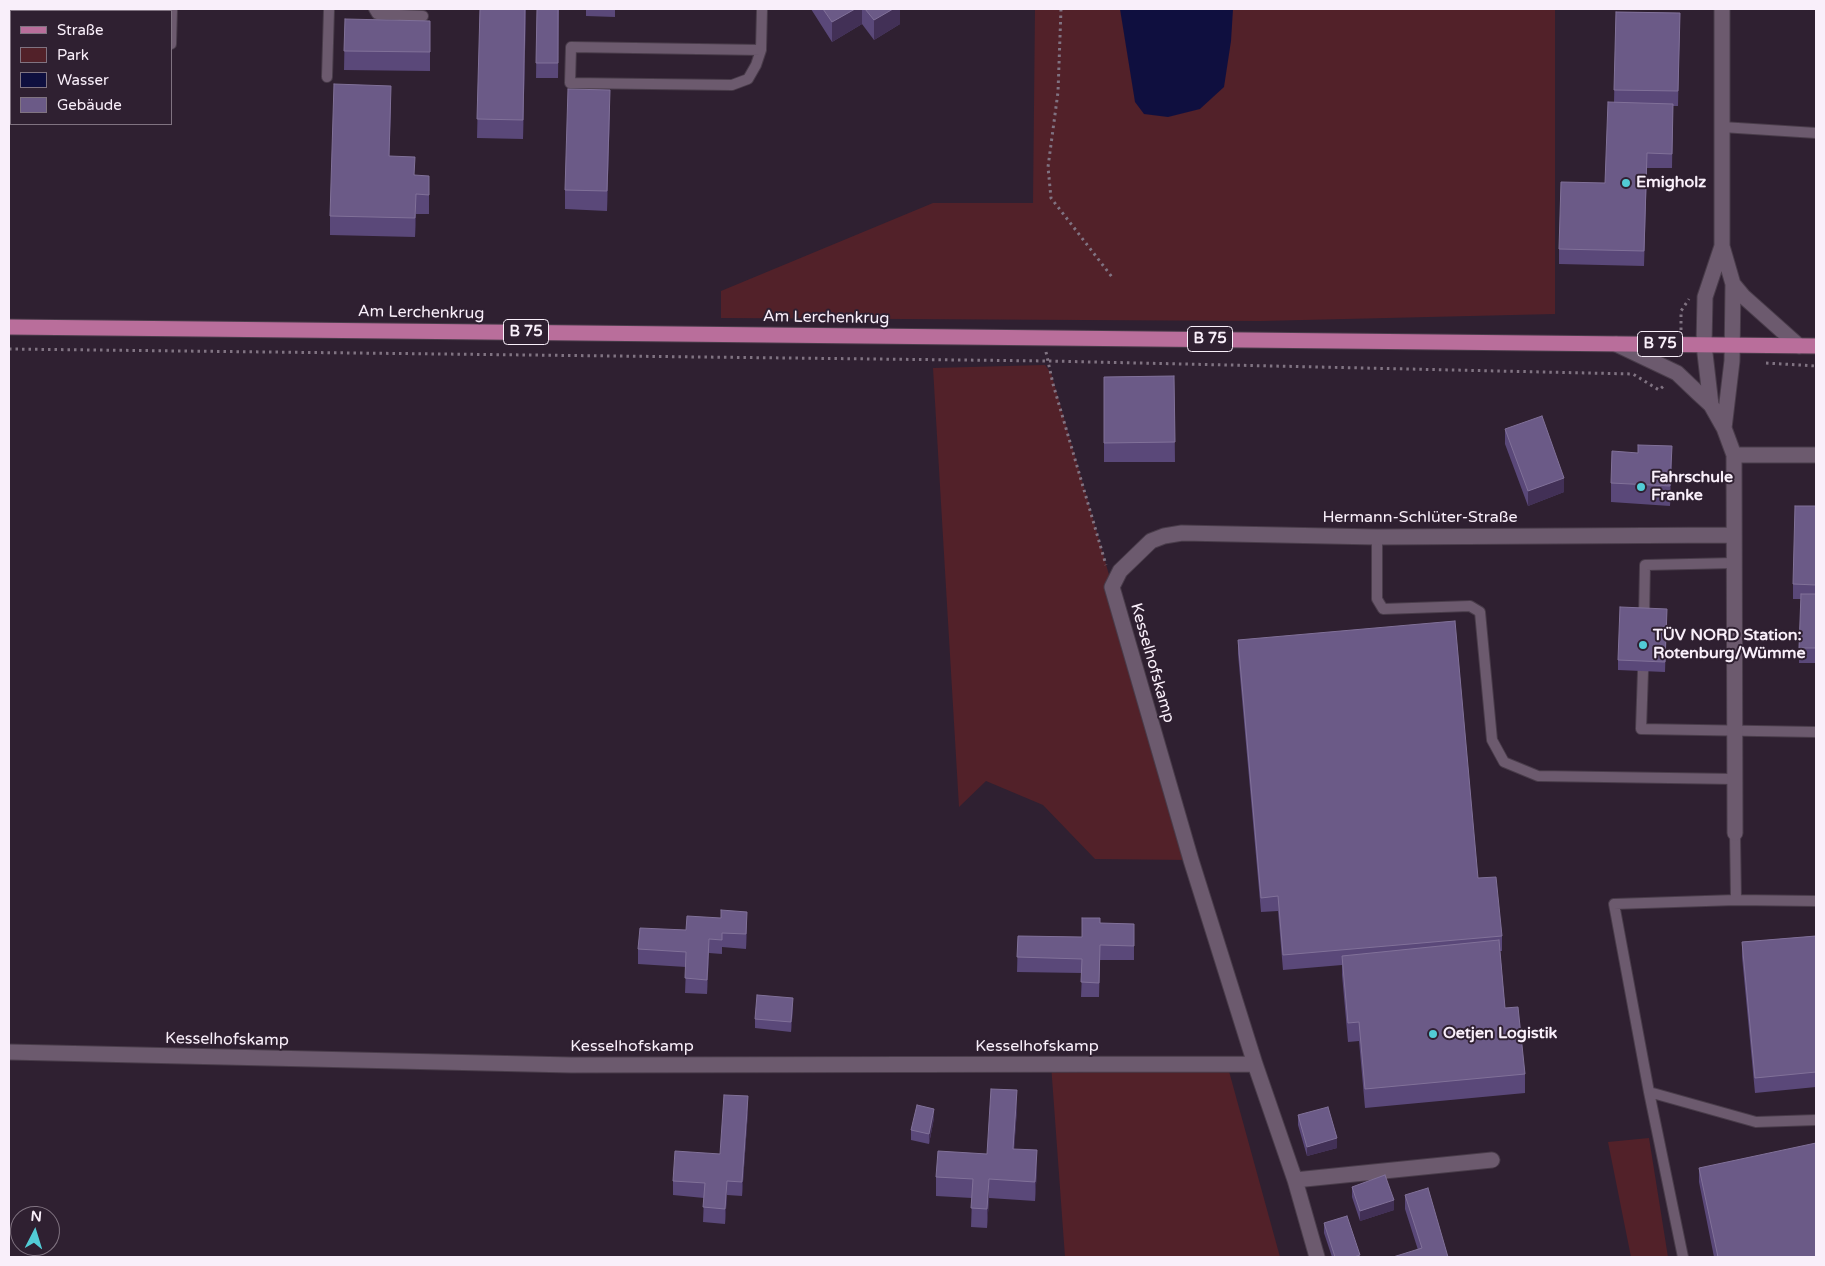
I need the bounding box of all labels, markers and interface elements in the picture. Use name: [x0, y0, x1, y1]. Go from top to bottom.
legend: [10, 10, 172, 125]
text: Straße: [57, 21, 103, 39]
text: Park: [57, 46, 89, 64]
text: Wasser: [57, 71, 109, 89]
text: Gebäude: [57, 96, 122, 114]
place label: Emigholz: [1636, 173, 1706, 193]
marker: Emigholz: [1620, 177, 1632, 189]
street label: Am Lerchenkrug: [358, 302, 484, 324]
street label: Am Lerchenkrug: [763, 307, 889, 329]
road number: B 75: [504, 320, 548, 344]
road number: B 75: [1188, 326, 1232, 352]
road number: B 75: [1638, 332, 1682, 356]
place label: Fahrschule Franke: [1651, 468, 1733, 506]
marker: Fahrschule Franke: [1635, 481, 1647, 493]
street label: Hermann-Schlüter-Straße: [1322, 508, 1518, 528]
street label: Kesselhofskamp: [1126, 601, 1178, 725]
place label: TÜV NORD Station: Rotenburg/Wümme: [1653, 626, 1805, 664]
marker: TÜV NORD Station: Rotenburg/Wümme: [1637, 639, 1649, 651]
place label: Oetjen Logistik: [1443, 1024, 1557, 1044]
marker: Oetjen Logistik: [1427, 1028, 1439, 1040]
street label: Kesselhofskamp: [165, 1029, 289, 1051]
street label: Kesselhofskamp: [570, 1037, 694, 1057]
street label: Kesselhofskamp: [975, 1037, 1099, 1057]
north arrow: [10, 1206, 60, 1256]
text: N: [30, 1208, 43, 1226]

